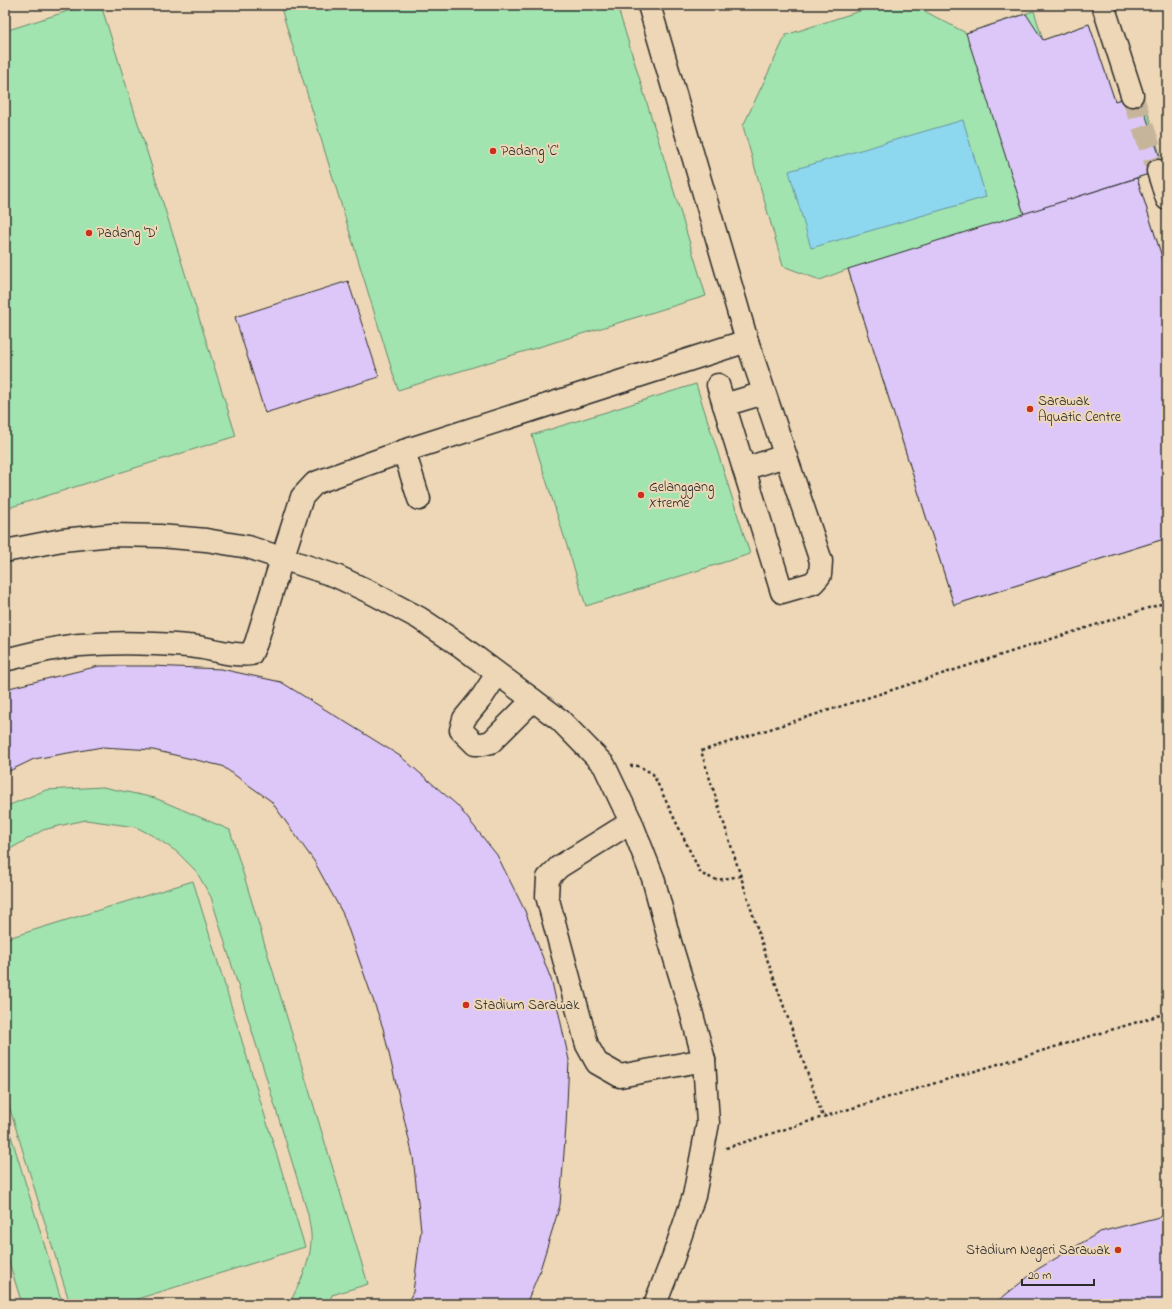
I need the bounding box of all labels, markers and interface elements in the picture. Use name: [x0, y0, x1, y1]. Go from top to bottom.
place label: Padang 'C': [501, 141, 559, 163]
marker: Padang 'C': [488, 146, 498, 156]
place label: Padang 'D': [97, 223, 158, 245]
marker: Padang 'D': [84, 228, 94, 238]
place label: Sarawak Aquatic Centre: [1038, 391, 1122, 428]
marker: Sarawak Aquatic Centre: [1025, 404, 1035, 414]
place label: Gelanggang Xtreme: [649, 477, 714, 514]
marker: Gelanggang Xtreme: [636, 490, 646, 500]
place label: Stadium Sarawak: [474, 995, 580, 1016]
marker: Stadium Sarawak: [461, 1000, 471, 1010]
place label: Stadium Negeri Sarawak: [966, 1240, 1111, 1262]
marker: Stadium Negeri Sarawak: [1113, 1245, 1123, 1255]
scale bar: [1022, 1261, 1094, 1287]
text: 20 m: [1028, 1267, 1051, 1285]

